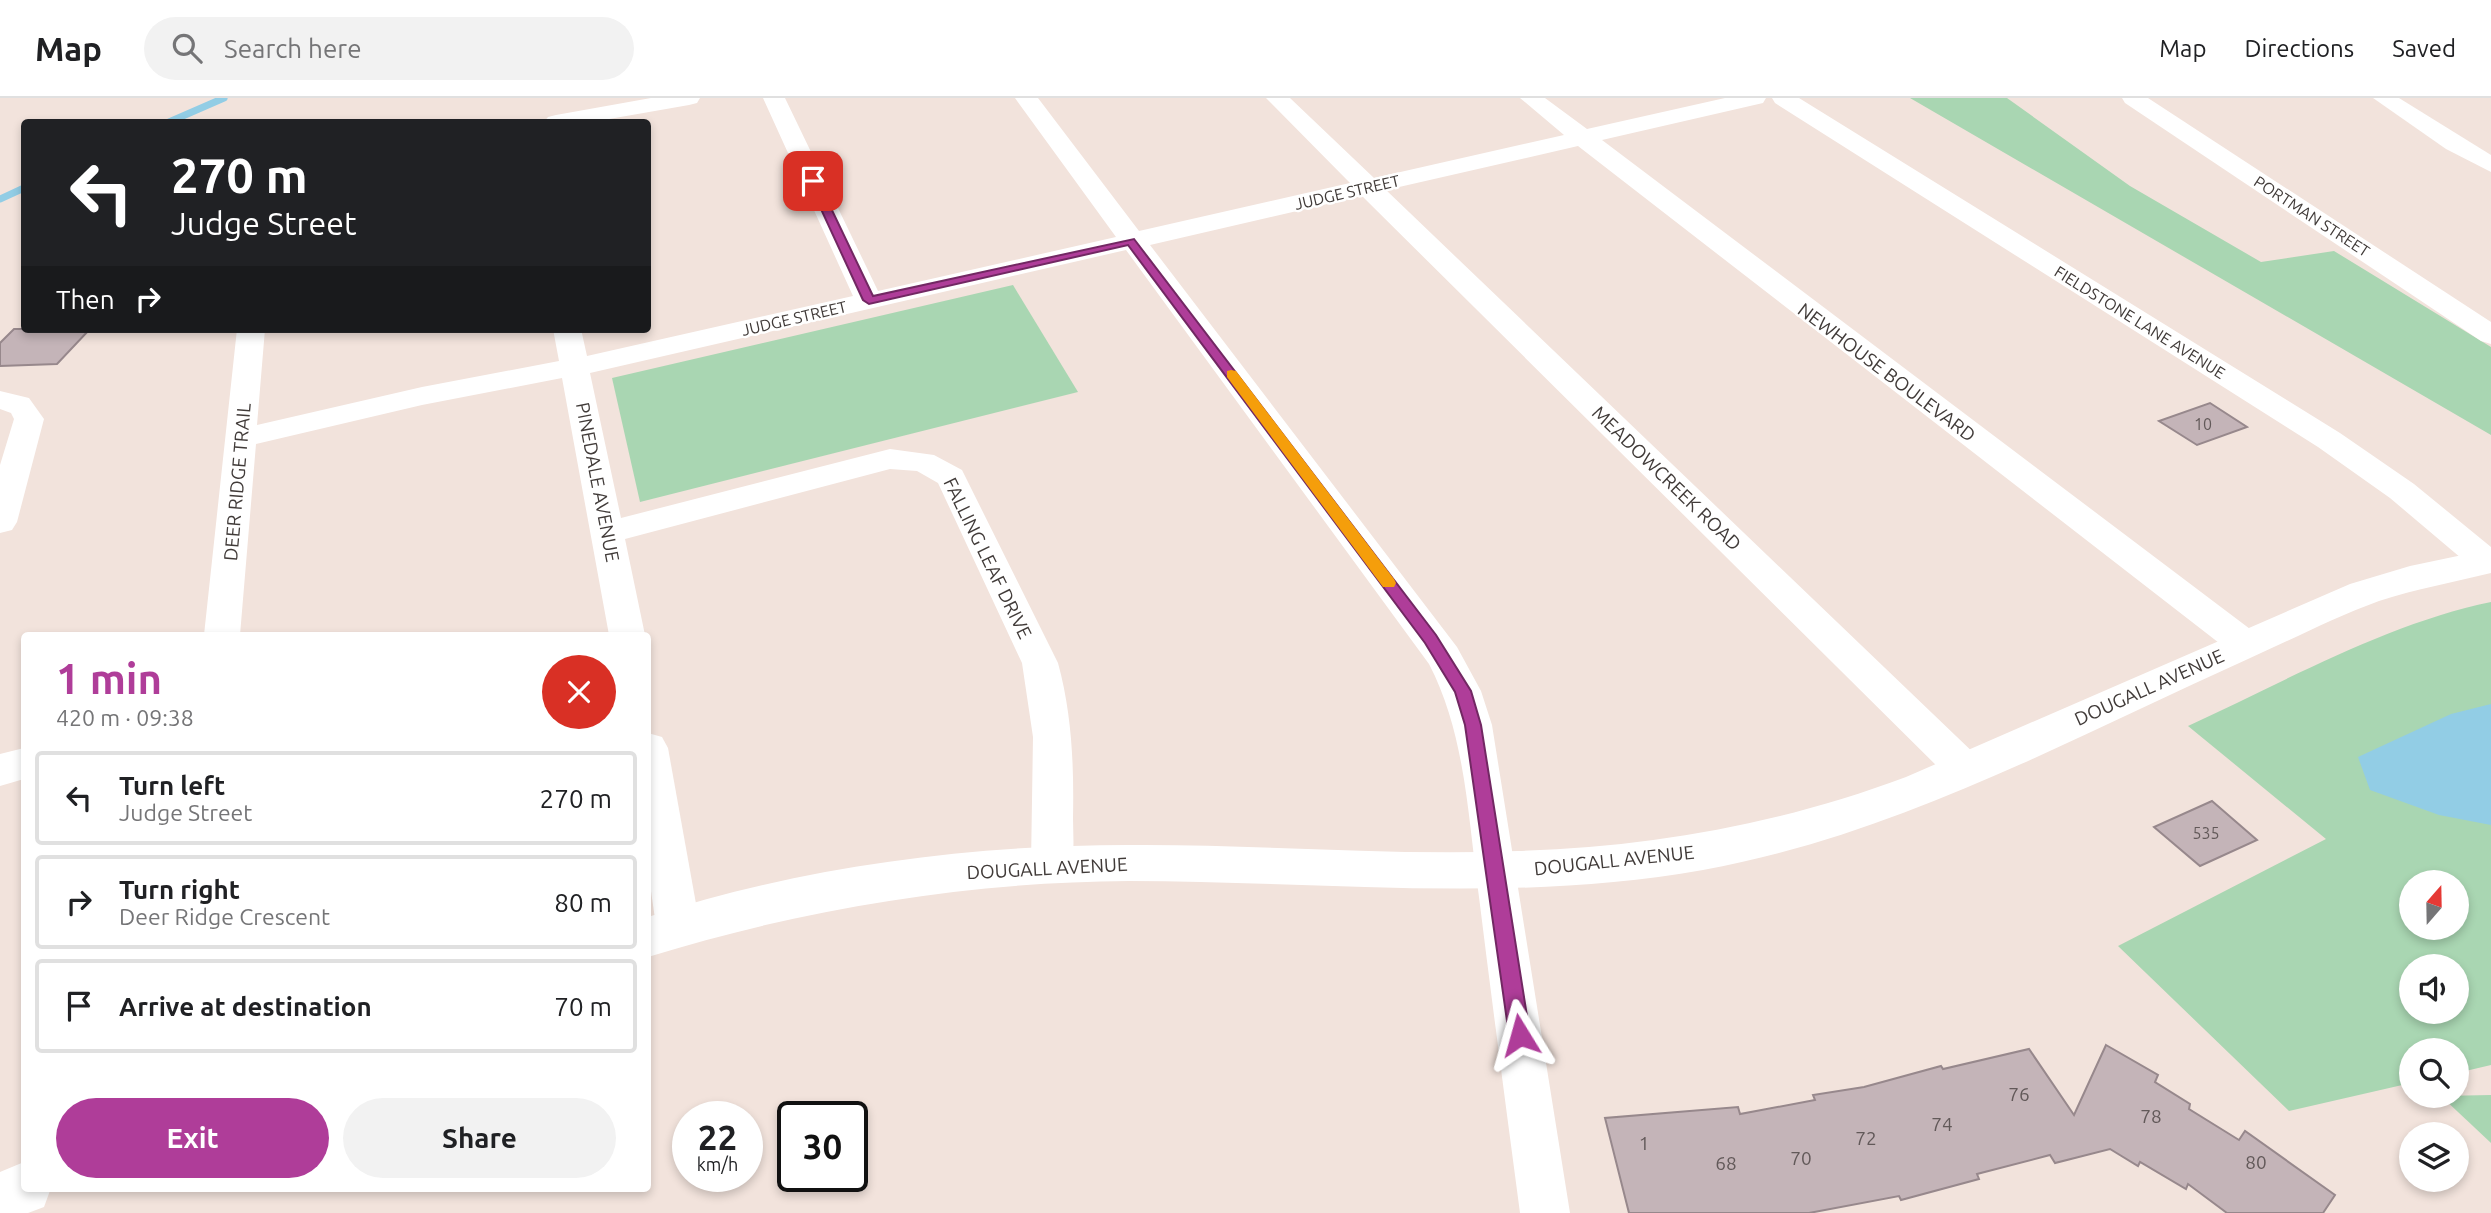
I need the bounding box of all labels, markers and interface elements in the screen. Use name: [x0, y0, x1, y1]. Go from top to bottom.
search box: [144, 17, 634, 80]
icon: search: [168, 29, 206, 67]
text: Map: [35, 30, 102, 67]
text: Search here: [224, 34, 362, 63]
text: Map: [2159, 35, 2206, 62]
text: Directions: [2244, 35, 2354, 62]
text: Saved: [2392, 35, 2456, 62]
icon: left: [56, 147, 147, 238]
text: 270 m: [171, 147, 308, 202]
pin: [783, 151, 843, 211]
icon: arrive: [794, 162, 832, 200]
street label: JUDGE STREET: [1293, 171, 1401, 213]
street label: PORTMAN STREET: [2251, 172, 2373, 260]
text: Judge Street: [171, 205, 356, 241]
street label: FIELDSTONE LANE AVENUE: [2051, 262, 2229, 382]
icon: right: [129, 280, 167, 318]
text: Then: [56, 285, 115, 314]
street label: JUDGE STREET: [740, 297, 848, 339]
street label: NEWHOUSE BOULEVARD: [1794, 298, 1980, 446]
street label: PINEDALE AVENUE: [572, 400, 624, 564]
street label: MEADOWCREEK ROAD: [1588, 401, 1746, 555]
street label: DEER RIDGE TRAIL: [219, 402, 255, 562]
house number: 10: [2194, 415, 2212, 433]
street label: FALLING LEAF DRIVE: [939, 474, 1037, 642]
street label: DOUGALL AVENUE: [2071, 644, 2227, 730]
text: 1 min: [56, 655, 162, 702]
button: close: [542, 655, 616, 729]
text: 420 m · 09:38: [56, 705, 194, 730]
text: Turn left: [119, 771, 225, 800]
icon: left: [60, 779, 98, 817]
text: 270 m: [540, 784, 612, 813]
text: Judge Street: [119, 800, 252, 825]
house number: 535: [2192, 824, 2220, 842]
street label: DOUGALL AVENUE: [1533, 841, 1695, 879]
street label: DOUGALL AVENUE: [966, 853, 1128, 883]
north arrow: [2399, 870, 2469, 940]
map controls: [2399, 870, 2469, 1192]
text: Turn right: [119, 875, 240, 904]
icon: right: [60, 883, 98, 921]
text: 80 m: [554, 888, 612, 917]
text: Deer Ridge Crescent: [119, 904, 330, 929]
button: sound: [2399, 954, 2469, 1024]
icon: arrive: [60, 987, 98, 1025]
text: Arrive at destination: [119, 992, 372, 1021]
text: 70 m: [554, 992, 612, 1021]
position arrow: [1483, 998, 1557, 1072]
button: search: [2399, 1038, 2469, 1108]
house number: 76: [2008, 1083, 2030, 1105]
button: Exit: [56, 1098, 329, 1178]
button: Share: [343, 1098, 616, 1178]
speed limit sign: 30: [777, 1101, 868, 1192]
house number: 78: [2140, 1105, 2162, 1127]
house number: 74: [1931, 1113, 1953, 1135]
text: 22: [698, 1117, 737, 1157]
button: layers: [2399, 1122, 2469, 1192]
house number: 72: [1855, 1127, 1877, 1149]
house number: 1: [1639, 1132, 1649, 1154]
house number: 70: [1790, 1147, 1812, 1169]
house number: 80: [2245, 1151, 2267, 1173]
house number: 68: [1715, 1152, 1737, 1174]
text: km/h: [697, 1154, 738, 1174]

